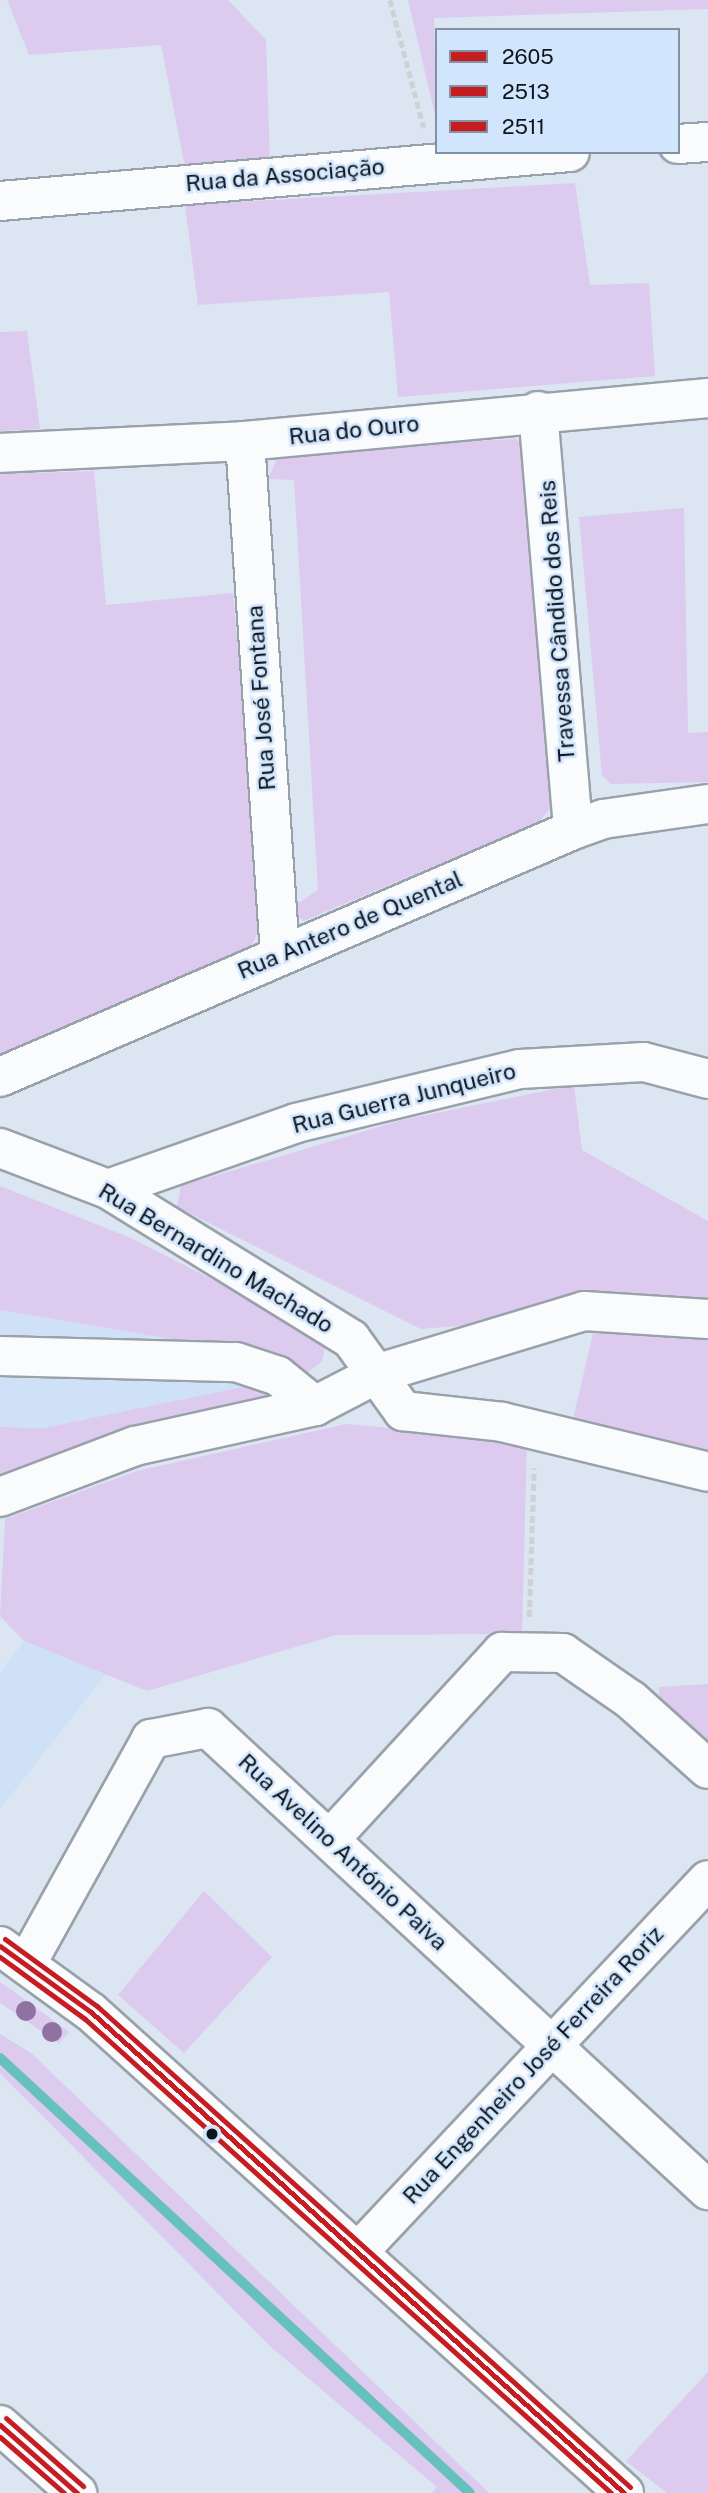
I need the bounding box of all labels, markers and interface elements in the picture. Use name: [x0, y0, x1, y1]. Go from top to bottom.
legend: [435, 28, 680, 154]
text: 2605: [502, 44, 554, 69]
text: 2513: [502, 79, 550, 104]
text: 2511: [502, 114, 545, 139]
street label: Rua da Associação: [184, 153, 386, 197]
street label: Rua do Ouro: [287, 409, 421, 451]
street label: Travessa Cândido dos Reis: [533, 479, 581, 763]
street label: Rua José Fontana: [241, 604, 281, 792]
street label: Rua Antero de Quental: [233, 865, 467, 985]
street label: Rua Guerra Junqueiro: [289, 1057, 519, 1139]
street label: Rua Bernardino Machado: [94, 1177, 338, 1339]
street label: Rua Avelino António Paiva: [233, 1748, 453, 1956]
street label: Rua Engenheiro José Ferreira Roriz: [397, 1920, 669, 2210]
unlabelled marker: [205, 2127, 219, 2141]

